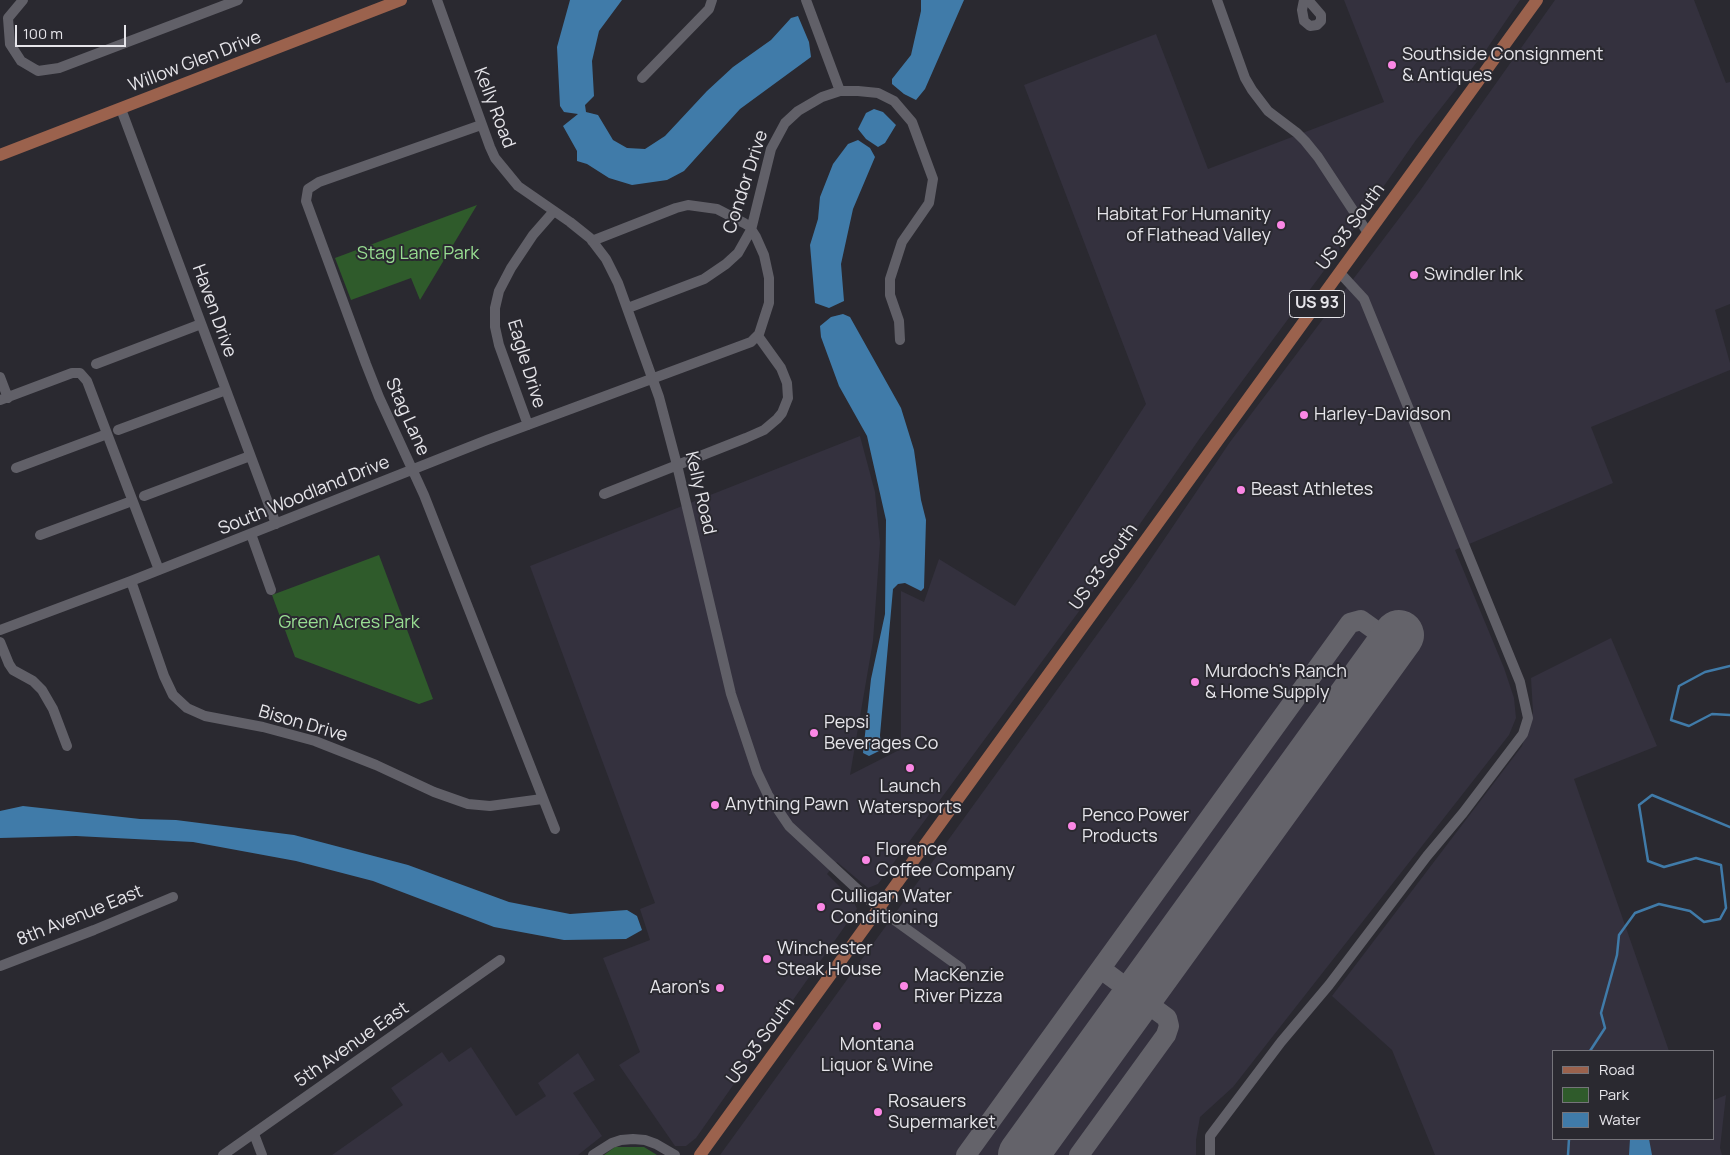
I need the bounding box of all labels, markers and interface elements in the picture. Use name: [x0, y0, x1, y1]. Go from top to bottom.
scale bar: [18, 15, 129, 47]
text: 100 m: [23, 23, 63, 44]
street label: Willow Glen Drive: [126, 27, 264, 97]
place label: Southside Consignment & Antiques: [1402, 44, 1603, 86]
marker: Southside Consignment & Antiques: [1386, 59, 1398, 71]
street label: Kelly Road: [469, 65, 519, 151]
street label: Condor Drive: [719, 127, 773, 237]
street label: US 93 South: [1312, 179, 1390, 275]
place label: Habitat For Humanity of Flathead Valley: [1097, 204, 1271, 246]
marker: Habitat For Humanity of Flathead Valley: [1275, 219, 1287, 231]
park label: Stag Lane Park: [357, 243, 479, 265]
street label: Haven Drive: [187, 262, 241, 360]
place label: Swindler Ink: [1424, 264, 1523, 286]
marker: Swindler Ink: [1408, 269, 1420, 281]
road number: US 93: [1290, 290, 1344, 318]
street label: Eagle Drive: [502, 317, 550, 411]
street label: Stag Lane: [380, 375, 434, 459]
place label: Harley-Davidson: [1314, 404, 1451, 426]
marker: Harley-Davidson: [1298, 409, 1310, 421]
street label: Kelly Road: [680, 449, 720, 537]
street label: South Woodland Drive: [215, 452, 393, 540]
place label: Beast Athletes: [1251, 479, 1373, 501]
marker: Beast Athletes: [1235, 484, 1247, 496]
street label: US 93 South: [1065, 519, 1143, 615]
park label: Green Acres Park: [278, 612, 420, 634]
place label: Murdoch's Ranch & Home Supply: [1205, 661, 1347, 704]
marker: Murdoch's Ranch & Home Supply: [1189, 676, 1201, 688]
street label: Bison Drive: [256, 701, 350, 747]
place label: Pepsi Beverages Co: [824, 712, 938, 754]
marker: Pepsi Beverages Co: [808, 727, 820, 739]
marker: Launch Watersports: [904, 762, 916, 774]
place label: Launch Watersports: [858, 776, 962, 819]
place label: Anything Pawn: [725, 794, 849, 816]
marker: Anything Pawn: [709, 799, 721, 811]
place label: Penco Power Products: [1082, 805, 1189, 848]
marker: Penco Power Products: [1066, 820, 1078, 832]
place label: Florence Coffee Company: [876, 839, 1015, 882]
marker: Florence Coffee Company: [860, 854, 872, 866]
street label: 8th Avenue East: [14, 881, 146, 951]
place label: Culligan Water Conditioning: [831, 886, 952, 929]
marker: Culligan Water Conditioning: [815, 901, 827, 913]
place label: Winchester Steak House: [777, 938, 881, 981]
marker: Winchester Steak House: [761, 953, 773, 965]
place label: MacKenzie River Pizza: [914, 965, 1004, 1008]
place label: Aaron's: [650, 977, 710, 999]
marker: MacKenzie River Pizza: [898, 980, 910, 992]
marker: Aaron's: [714, 982, 726, 994]
street label: US 93 South: [722, 993, 800, 1089]
street label: 5th Avenue East: [291, 998, 413, 1092]
marker: Montana Liquor & Wine: [871, 1020, 883, 1032]
place label: Montana Liquor & Wine: [821, 1034, 933, 1076]
legend: [1552, 1050, 1715, 1140]
text: Road: [1599, 1059, 1635, 1080]
text: Park: [1599, 1084, 1629, 1105]
place label: Rosauers Supermarket: [888, 1091, 996, 1134]
marker: Rosauers Supermarket: [872, 1106, 884, 1118]
text: Water: [1599, 1109, 1641, 1130]

